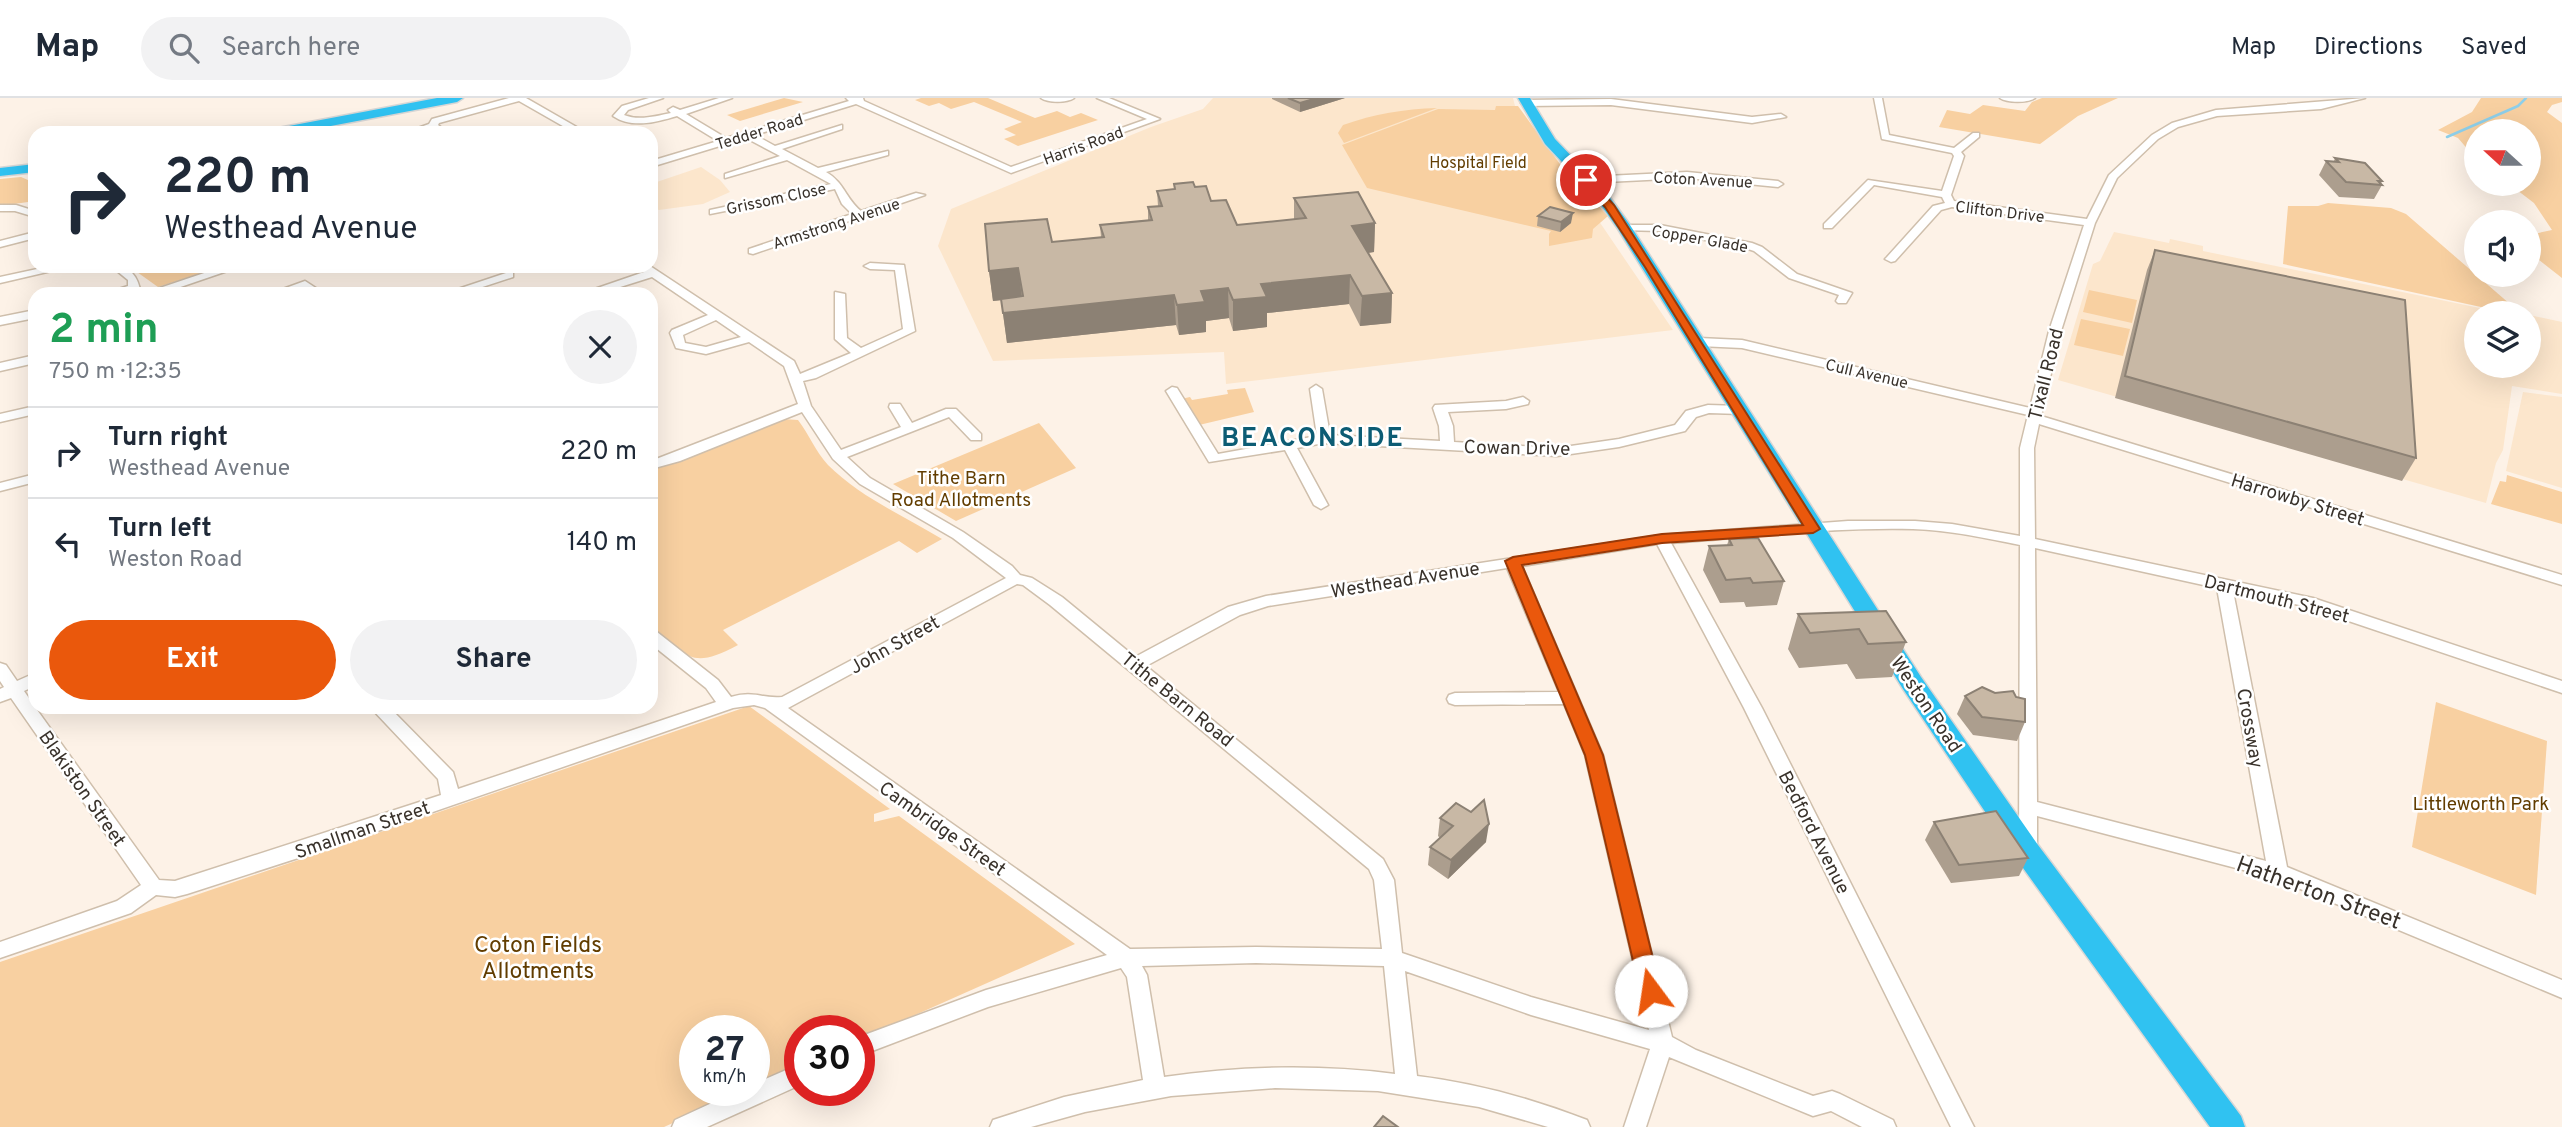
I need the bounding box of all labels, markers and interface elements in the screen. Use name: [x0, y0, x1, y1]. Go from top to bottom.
search box: [141, 17, 631, 80]
text: Map: [35, 27, 99, 69]
icon: search: [165, 29, 203, 67]
text: Search here: [221, 32, 360, 65]
text: Map: [2231, 33, 2276, 63]
text: Directions: [2314, 33, 2423, 63]
text: Saved: [2461, 33, 2527, 63]
street label: Tedder Road: [713, 110, 806, 156]
north arrow: [2464, 119, 2541, 196]
map controls: [2464, 119, 2541, 378]
street label: Harris Road: [1041, 123, 1127, 171]
text: 220 m: [164, 149, 311, 211]
pin: [1556, 150, 1616, 210]
icon: right: [49, 154, 140, 245]
park label: Hospital Field: [1429, 154, 1527, 174]
icon: arrive: [1567, 161, 1605, 199]
street label: Coton Avenue: [1653, 168, 1753, 194]
street label: Grissom Close: [725, 180, 828, 220]
street label: Armstrong Avenue: [770, 195, 903, 255]
street label: Clifton Drive: [1954, 198, 2045, 228]
text: Westhead Avenue: [164, 210, 417, 250]
button: sound: [2464, 210, 2541, 287]
street label: Copper Glade: [1650, 222, 1750, 258]
button: layers: [2464, 301, 2541, 378]
text: 2 min: [49, 305, 159, 358]
button: close: [563, 310, 637, 384]
street label: Tixall Road: [2024, 326, 2070, 423]
street label: Cull Avenue: [1823, 356, 1910, 394]
text: 750 m · 12:35: [49, 358, 182, 387]
text: Turn right: [108, 422, 228, 455]
district label: BEACONSIDE: [1221, 423, 1405, 456]
icon: right: [49, 434, 87, 472]
text: 220 m: [560, 436, 637, 469]
street label: Cowan Drive: [1463, 436, 1570, 462]
text: Westhead Avenue: [108, 455, 290, 484]
park label: Tithe Barn Road Allotments: [891, 467, 1031, 513]
street label: Harrowby Street: [2228, 469, 2367, 533]
text: Turn left: [108, 513, 212, 546]
icon: left: [49, 525, 87, 563]
text: 140 m: [567, 527, 637, 560]
text: Weston Road: [108, 546, 242, 575]
street label: Westhead Avenue: [1329, 557, 1481, 605]
street label: Dartmouth Street: [2201, 570, 2352, 630]
street label: John Street: [846, 611, 944, 680]
button: Exit: [49, 620, 336, 700]
button: Share: [350, 620, 637, 700]
street label: Tithe Barn Road: [1116, 648, 1238, 753]
street label: Weston Road: [1884, 652, 1966, 758]
street label: Crossway: [2230, 687, 2268, 770]
street label: Blakiston Street: [33, 727, 130, 852]
street label: Bedford Avenue: [1772, 767, 1855, 899]
street label: Cambridge Street: [874, 777, 1010, 882]
park label: Littleworth Park: [2413, 793, 2549, 817]
street label: Smallman Street: [292, 797, 433, 865]
street label: Hatherton Street: [2232, 851, 2405, 938]
park label: Coton Fields Allotments: [474, 932, 602, 987]
position arrow: [1614, 954, 1688, 1028]
speed limit sign: 30: [784, 1015, 875, 1106]
text: 27: [705, 1029, 744, 1073]
text: km/h: [703, 1066, 746, 1089]

